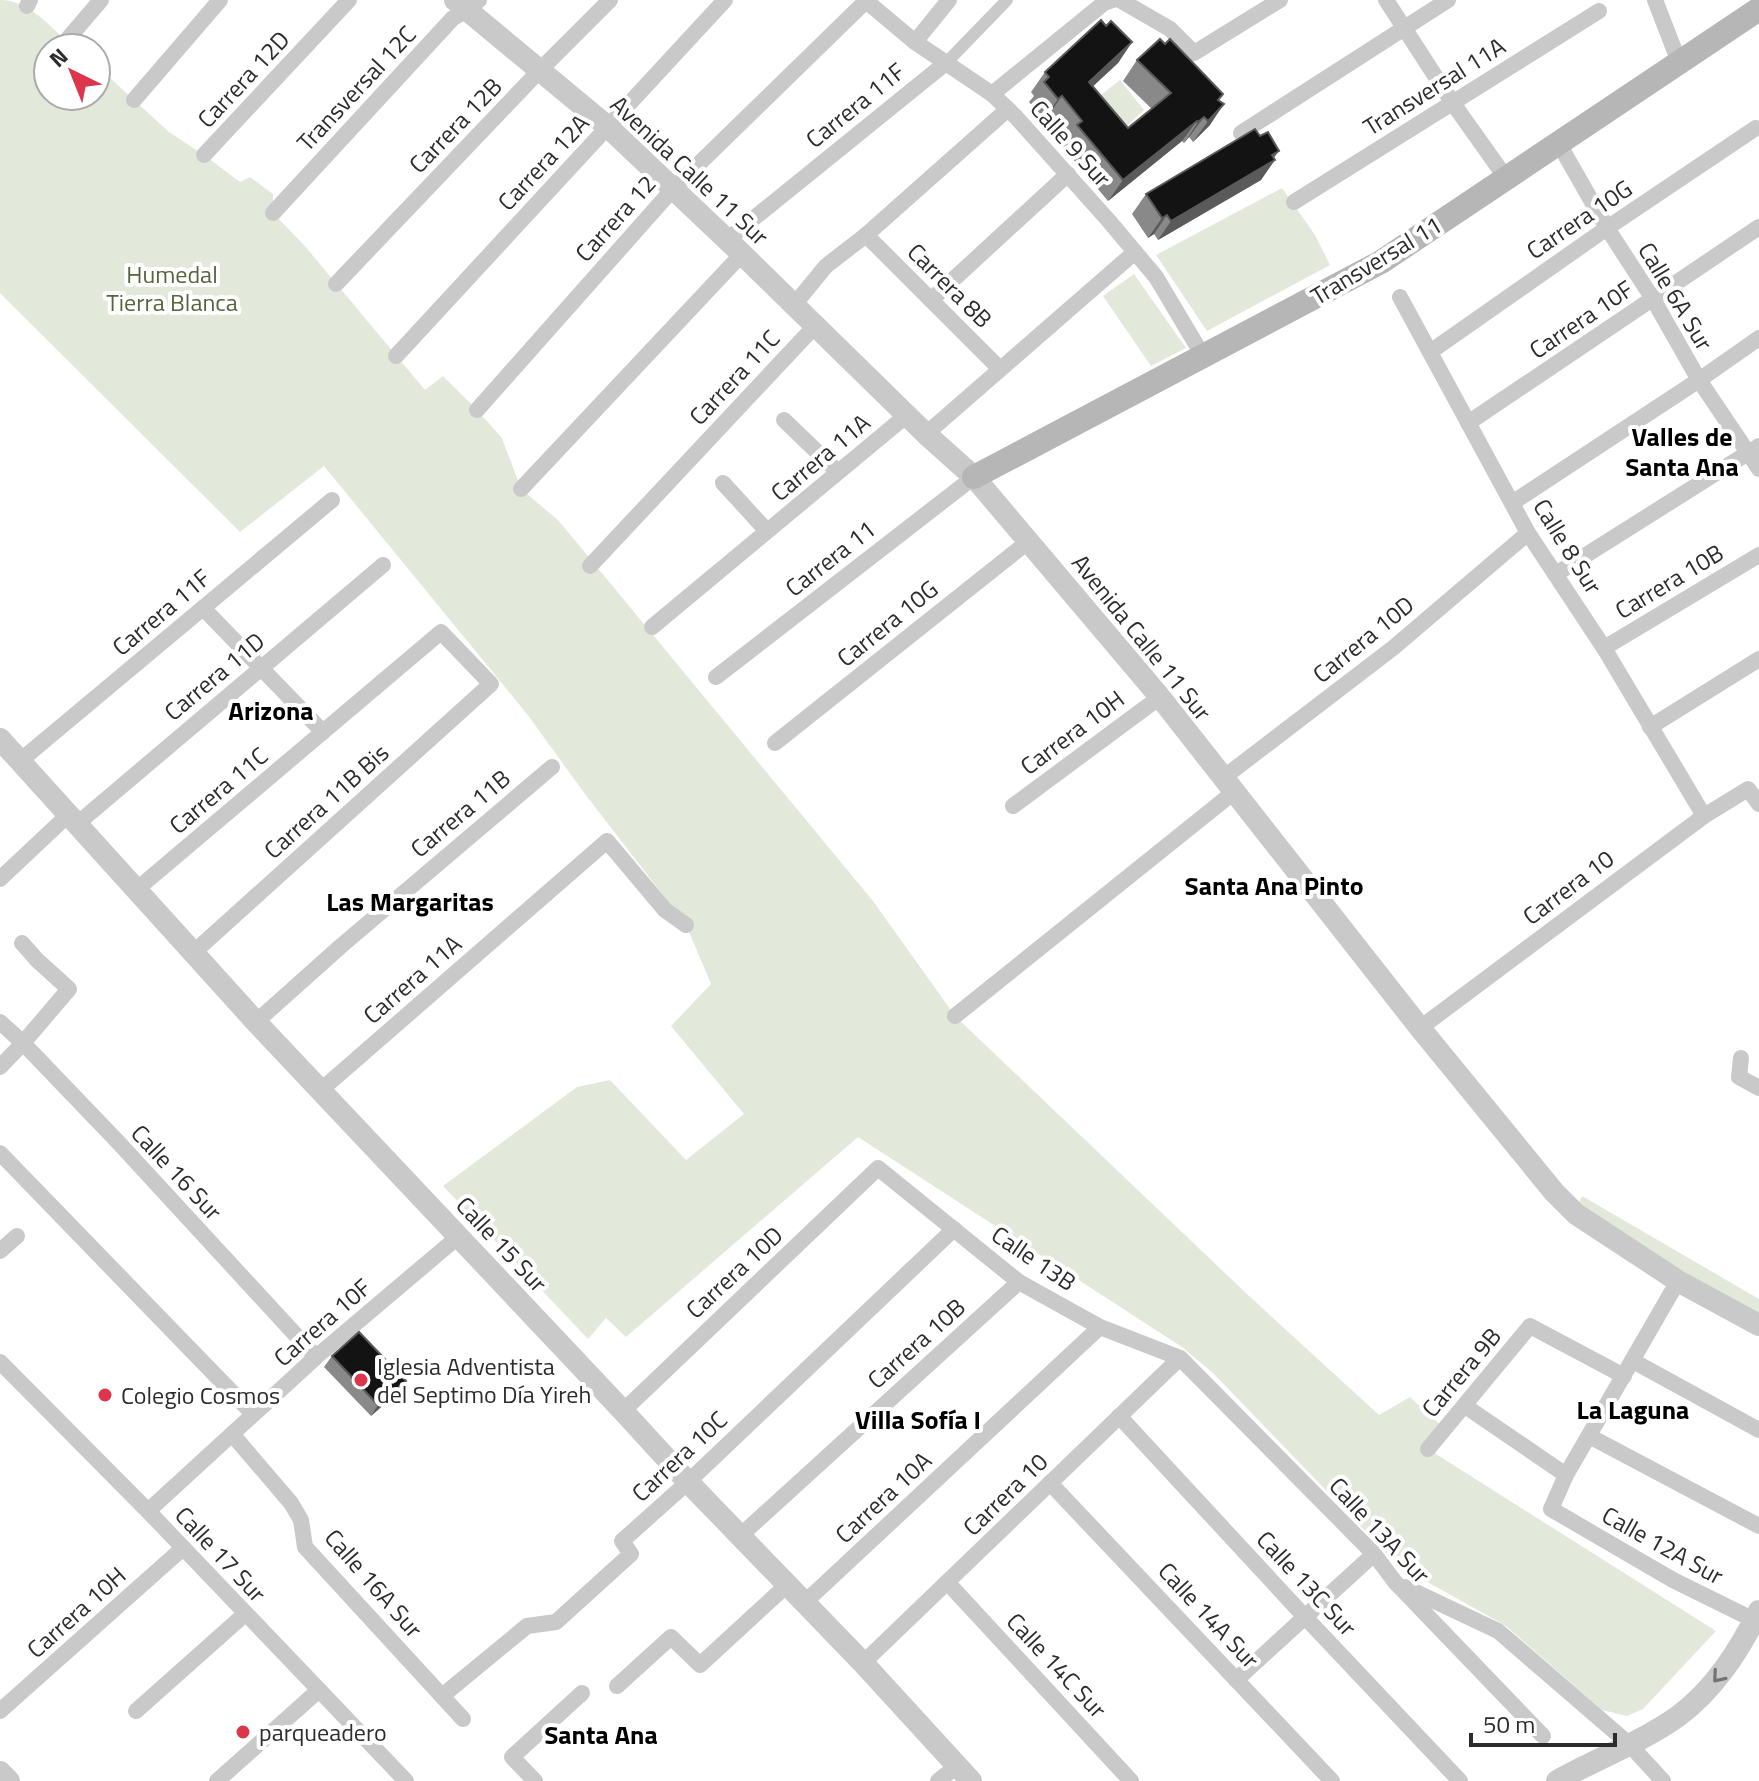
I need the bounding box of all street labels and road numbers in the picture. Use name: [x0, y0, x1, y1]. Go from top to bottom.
street label: Transversal 12C: [288, 17, 424, 159]
street label: Carrera 12D: [188, 22, 298, 136]
street label: Transversal 11A: [1356, 28, 1512, 144]
street label: Carrera 11F: [798, 54, 912, 156]
street label: Carrera 12B: [400, 69, 510, 181]
street label: Avenida Calle 11 Sur: [603, 87, 777, 253]
street label: Calle 9 Sur: [1022, 91, 1120, 195]
street label: Carrera 12A: [489, 106, 597, 218]
street label: Carrera 12: [566, 167, 664, 269]
street label: Carrera 10G: [1519, 170, 1639, 268]
street label: Transversal 11: [1304, 207, 1448, 313]
street label: Carrera 8B: [899, 234, 1001, 336]
street label: Calle 6A Sur: [1629, 235, 1723, 357]
street label: Carrera 10F: [1522, 271, 1640, 367]
street label: Carrera 11C: [680, 321, 788, 433]
street label: Carrera 11A: [762, 405, 878, 509]
street label: Calle 8 Sur: [1525, 491, 1611, 601]
street label: Carrera 11: [777, 511, 883, 605]
street label: Carrera 10B: [1608, 534, 1730, 628]
street label: Avenida Calle 11 Sur: [1063, 546, 1221, 728]
street label: Carrera 11F: [104, 560, 218, 664]
street label: Carrera 10G: [829, 571, 945, 675]
street label: Carrera 10D: [1304, 587, 1422, 691]
street label: Carrera 11D: [156, 623, 272, 729]
street label: Carrera 10H: [1012, 681, 1132, 783]
street label: Carrera 11B Bis: [255, 735, 397, 867]
street label: Carrera 11C: [161, 738, 275, 842]
street label: Carrera 11B: [402, 760, 518, 866]
street label: Carrera 10: [1515, 841, 1621, 933]
street label: Carrera 11A: [355, 926, 469, 1032]
street label: Calle 16 Sur: [123, 1116, 231, 1228]
street label: Calle 15 Sur: [448, 1188, 556, 1300]
street label: Calle 13B: [984, 1216, 1084, 1300]
street label: Carrera 10D: [677, 1217, 791, 1327]
street label: Carrera 10F: [265, 1269, 379, 1375]
street label: Carrera 10B: [859, 1289, 973, 1397]
street label: Carrera 9B: [1413, 1319, 1509, 1425]
street label: Carrera 10C: [623, 1402, 735, 1510]
street label: Carrera 10A: [827, 1443, 939, 1551]
street label: Carrera 10: [954, 1444, 1056, 1544]
street label: Calle 13A Sur: [1321, 1469, 1439, 1591]
street label: Calle 12A Sur: [1596, 1497, 1730, 1593]
street label: Calle 17 Sur: [167, 1498, 275, 1610]
street label: Calle 16A Sur: [316, 1521, 432, 1645]
street label: Calle 13C Sur: [1249, 1522, 1365, 1644]
street label: Calle 14A Sur: [1150, 1554, 1268, 1676]
street label: Carrera 10H: [19, 1558, 133, 1666]
street label: Calle 14C Sur: [999, 1604, 1115, 1726]

